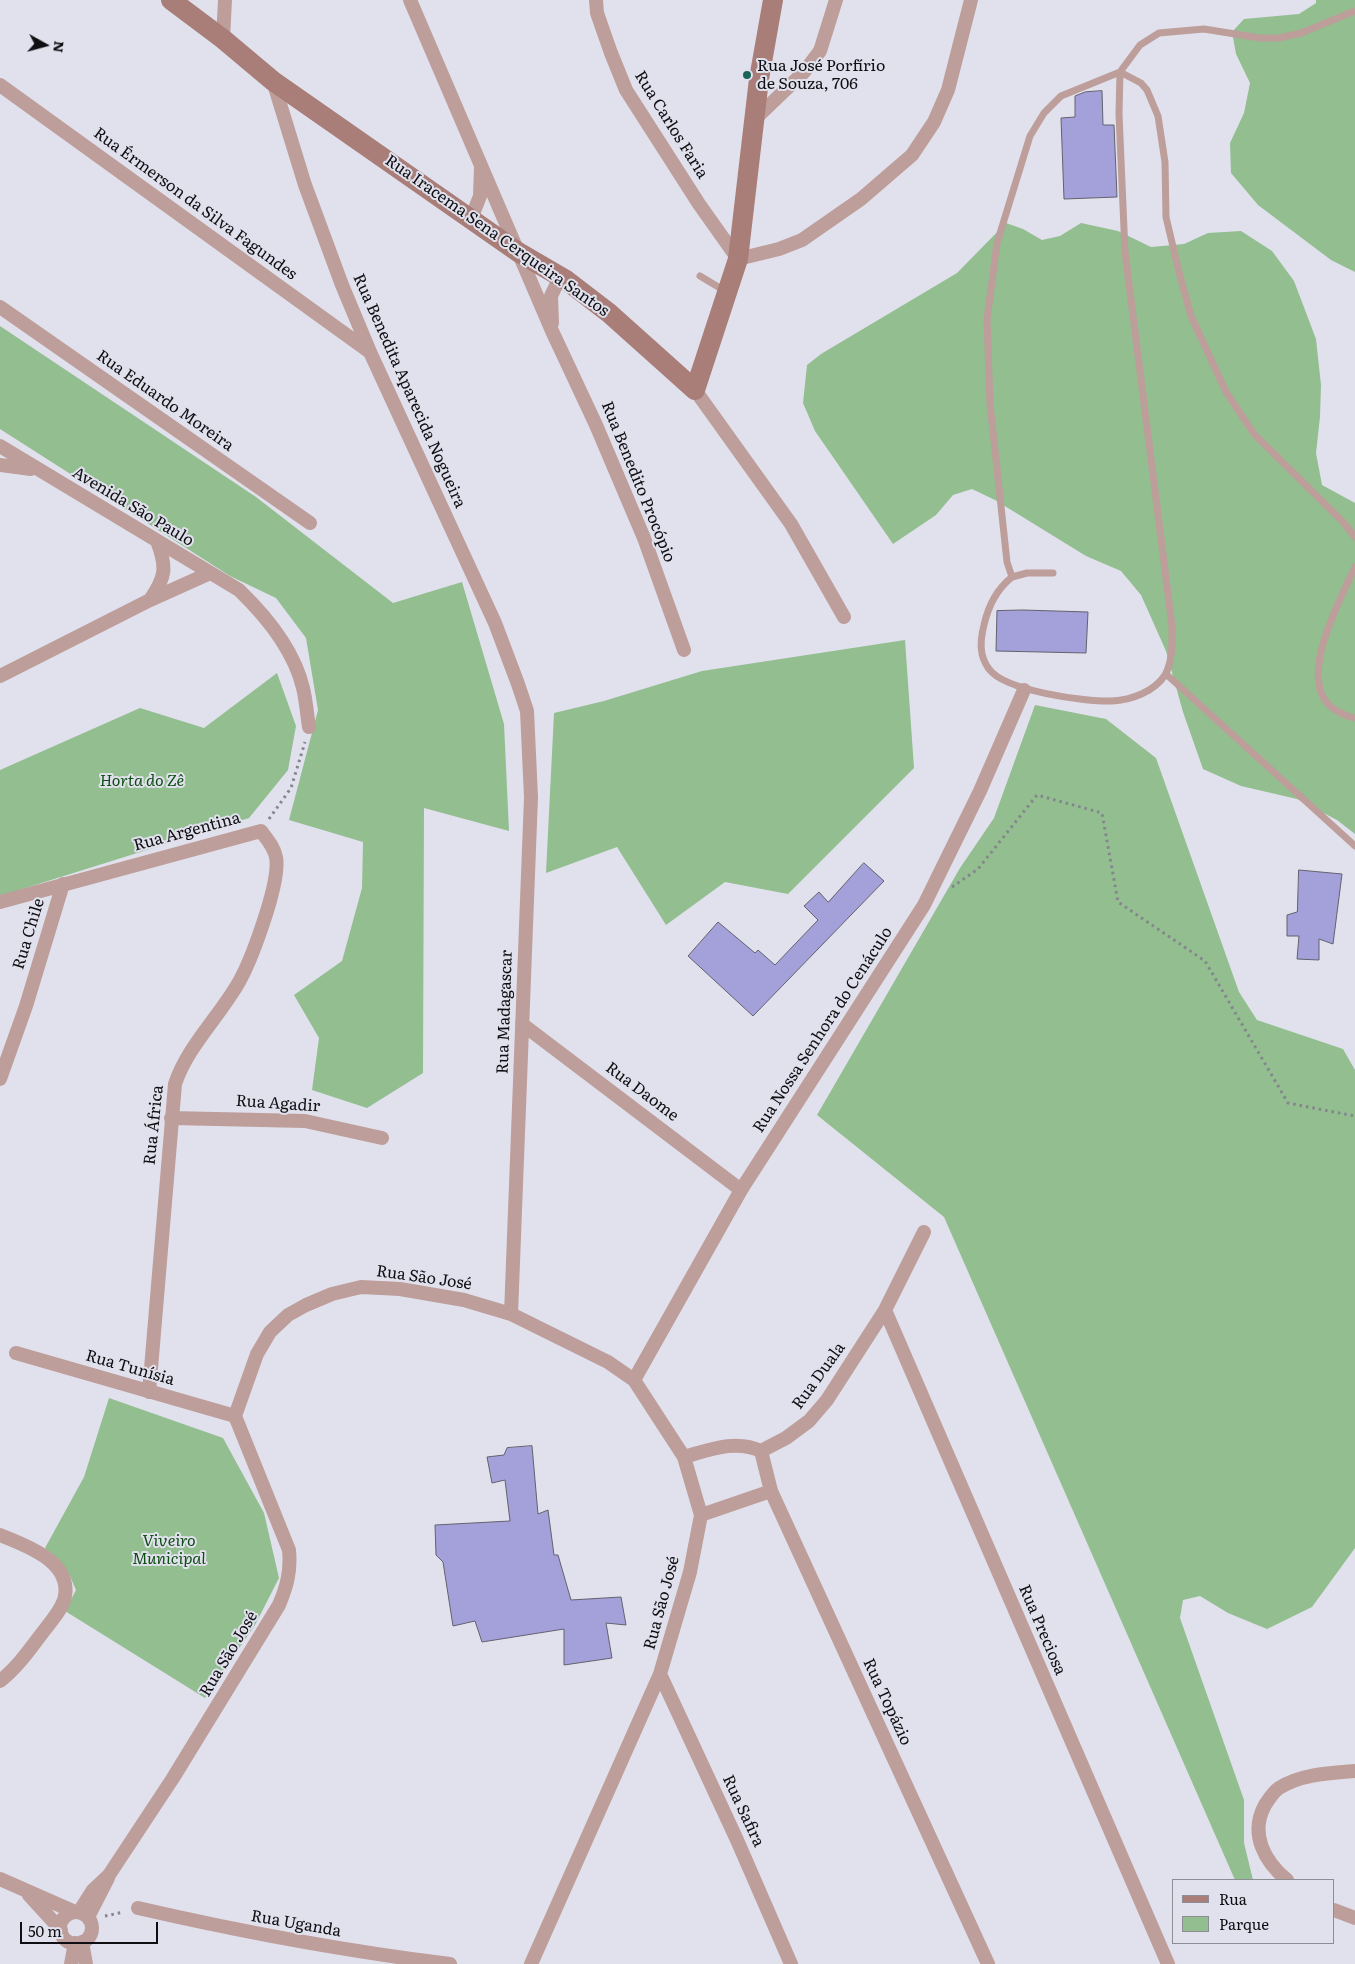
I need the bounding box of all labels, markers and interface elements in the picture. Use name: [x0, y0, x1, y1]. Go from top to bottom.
north arrow: [20, 20, 70, 70]
text: N: [49, 40, 71, 54]
place label: Rua José Porfírio de Souza, 706: [757, 56, 885, 94]
street label: Rua Carlos Faria: [630, 68, 712, 182]
marker: Rua José Porfírio de Souza, 706: [741, 69, 753, 81]
street label: Rua Érmerson da Silva Fagundes: [90, 124, 300, 284]
street label: Rua Iracema Sena Cerqueira Santos: [381, 151, 613, 321]
street label: Rua Benedita Aparecida Nogueira: [348, 271, 470, 511]
street label: Rua Eduardo Moreira: [93, 346, 237, 456]
street label: Rua Benedito Procópio: [597, 399, 679, 565]
street label: Avenida São Paulo: [69, 463, 197, 551]
park label: Horta do Zê: [100, 771, 184, 791]
street label: Rua Argentina: [132, 809, 242, 855]
street label: Rua Chile: [9, 896, 49, 972]
street label: Rua Nossa Senhora do Cenáculo: [749, 923, 897, 1137]
street label: Rua Madagascar: [493, 950, 517, 1074]
street label: Rua Daome: [602, 1058, 682, 1126]
street label: Rua África: [140, 1084, 168, 1166]
street label: Rua Agadir: [235, 1091, 321, 1117]
street label: Rua São José: [375, 1262, 473, 1294]
street label: Rua Duala: [788, 1339, 850, 1413]
street label: Rua Tunísia: [83, 1346, 177, 1390]
park label: Viveiro Municipal: [132, 1531, 206, 1569]
street label: Rua São José: [640, 1554, 684, 1652]
street label: Rua Preciosa: [1014, 1582, 1070, 1678]
street label: Rua São José: [196, 1608, 262, 1700]
street label: Rua Topázio: [858, 1655, 916, 1749]
street label: Rua Safira: [718, 1772, 768, 1850]
legend: [1172, 1879, 1335, 1944]
text: Rua: [1219, 1887, 1247, 1910]
street label: Rua Uganda: [249, 1907, 343, 1941]
scale bar: [22, 1912, 160, 1944]
text: Parque: [1219, 1912, 1269, 1935]
text: 50 m: [28, 1919, 62, 1942]

